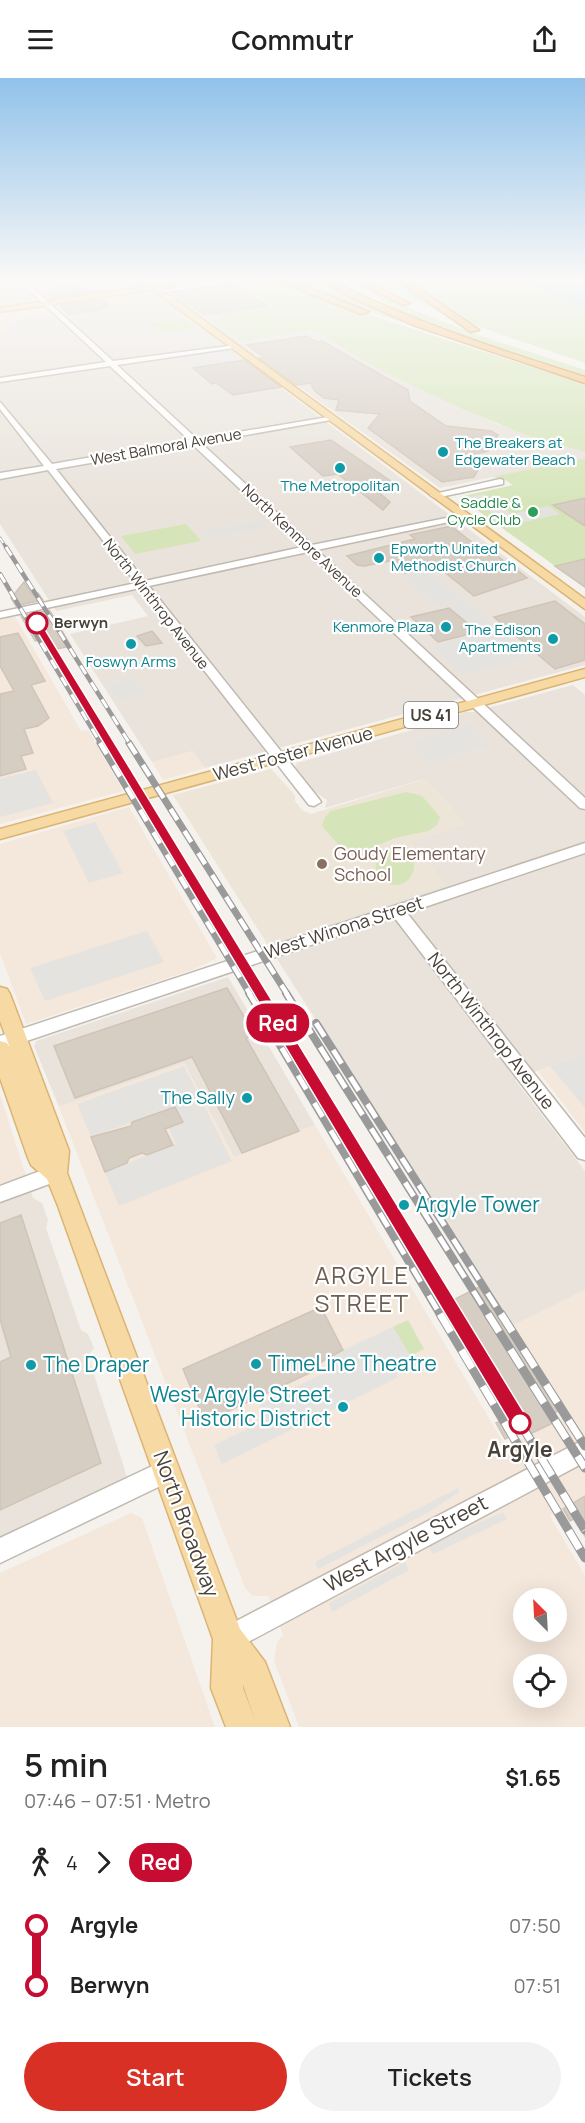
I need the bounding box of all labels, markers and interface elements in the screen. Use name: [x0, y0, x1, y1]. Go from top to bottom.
text: Commutr: [231, 21, 354, 58]
icon: menu: [24, 23, 57, 56]
icon: share: [528, 23, 561, 56]
street label: West Balmoral Avenue: [89, 423, 243, 470]
place label: The Breakers at Edgewater Beach: [455, 432, 576, 470]
marker: The Breakers at Edgewater Beach: [436, 445, 450, 459]
marker: The Metropolitan: [333, 461, 347, 475]
place label: The Metropolitan: [280, 475, 400, 496]
street label: North Kenmore Avenue: [237, 479, 367, 602]
place label: Saddle & Cycle Club: [447, 492, 521, 530]
marker: Saddle & Cycle Club: [526, 505, 540, 519]
street label: North Winthrop Avenue: [99, 534, 214, 674]
place label: Epworth United Methodist Church: [391, 538, 517, 576]
marker: Epworth United Methodist Church: [372, 551, 386, 565]
marker: Berwyn: [26, 612, 48, 634]
place label: Berwyn: [54, 612, 108, 633]
place label: Kenmore Plaza: [333, 616, 434, 637]
place label: The Edison Apartments: [459, 619, 541, 657]
marker: Kenmore Plaza: [439, 620, 453, 634]
marker: The Edison Apartments: [546, 632, 560, 646]
marker: Foswyn Arms: [124, 637, 138, 651]
place label: Foswyn Arms: [86, 651, 176, 672]
road number: US 41: [404, 702, 458, 728]
street label: West Foster Avenue: [210, 720, 375, 786]
place label: Goudy Elementary School: [334, 841, 486, 886]
marker: Goudy Elementary School: [315, 857, 329, 871]
street label: West Winona Street: [261, 890, 426, 964]
street label: North Winthrop Avenue: [423, 947, 561, 1114]
line badge: Red: [244, 1004, 312, 1042]
text: Red: [258, 1009, 298, 1037]
place label: The Sally: [160, 1085, 235, 1109]
marker: The Sally: [240, 1091, 254, 1105]
place label: Argyle Tower: [416, 1190, 540, 1218]
marker: Argyle Tower: [397, 1198, 411, 1212]
district label: ARGYLE STREET: [315, 1258, 409, 1319]
place label: TimeLine Theatre: [268, 1349, 437, 1377]
place label: The Draper: [43, 1350, 150, 1378]
marker: TimeLine Theatre: [249, 1357, 263, 1371]
marker: The Draper: [24, 1358, 38, 1372]
place label: West Argyle Street Historic District: [150, 1380, 331, 1432]
marker: West Argyle Street Historic District: [336, 1400, 350, 1414]
marker: Argyle: [509, 1412, 531, 1434]
place label: Argyle: [487, 1435, 553, 1463]
street label: North Broadway: [147, 1447, 226, 1601]
street label: West Argyle Street: [319, 1488, 492, 1598]
north arrow: [513, 1588, 567, 1642]
map controls: [513, 1588, 567, 1708]
button: locate: [513, 1654, 567, 1708]
text: 5 min: [24, 1742, 108, 1787]
text: $1.65: [505, 1763, 561, 1793]
text: 07:46 – 07:51 · Metro: [24, 1787, 211, 1814]
icon: walk: [24, 1846, 57, 1879]
icon: forward: [87, 1846, 120, 1879]
text: Red: [141, 1848, 180, 1876]
text: 4: [66, 1849, 78, 1876]
text: Argyle: [70, 1910, 138, 1940]
text: 07:50: [509, 1912, 561, 1939]
text: Berwyn: [70, 1970, 150, 2000]
text: 07:51: [513, 1972, 561, 1999]
button: Start: [24, 2042, 287, 2111]
button: Tickets: [299, 2042, 561, 2111]

